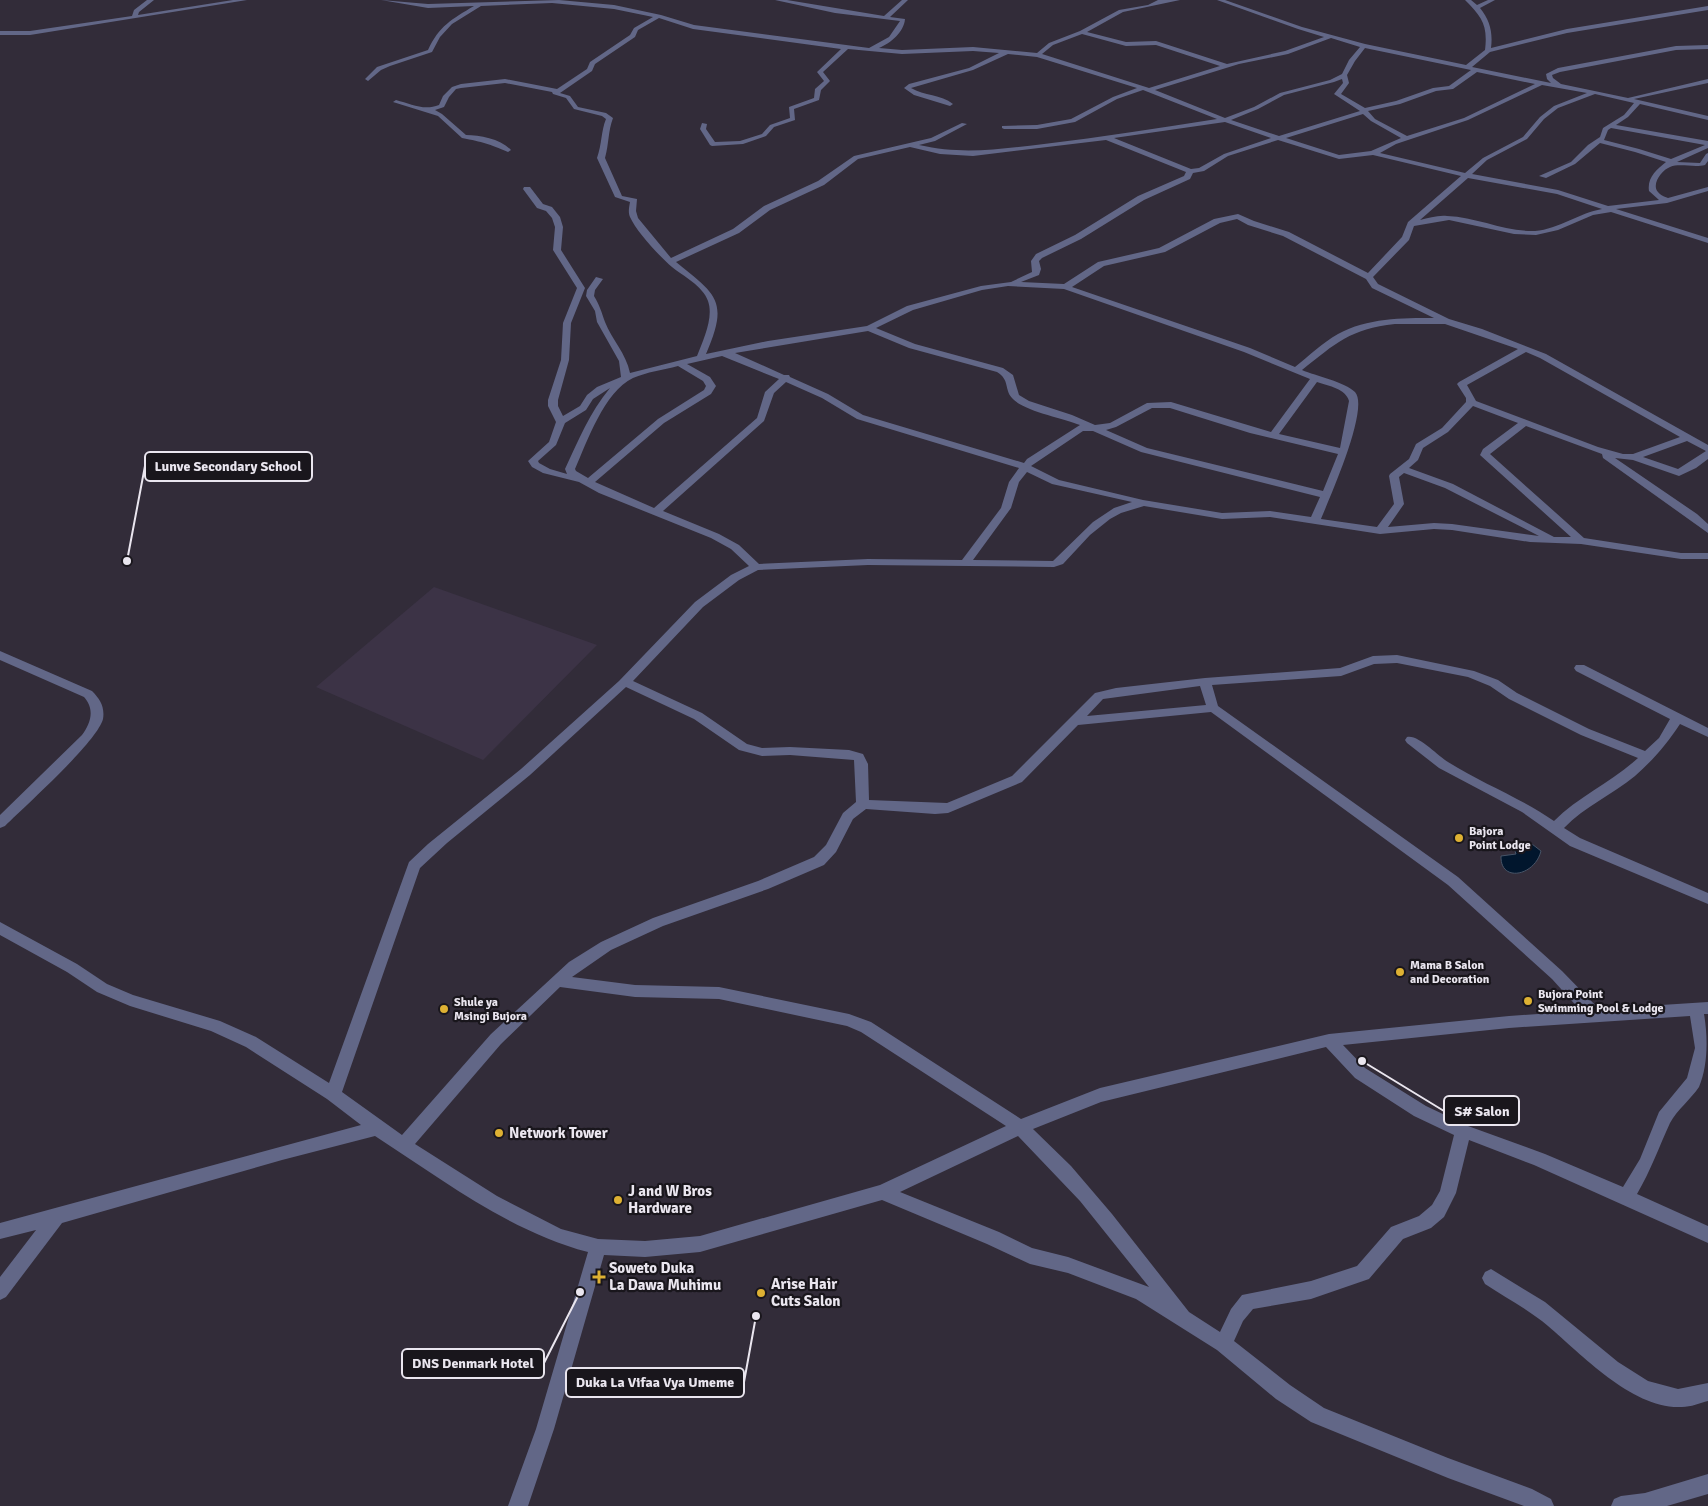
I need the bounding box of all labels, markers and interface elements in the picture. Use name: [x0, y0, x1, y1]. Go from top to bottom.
callout: Lunve Secondary School: [145, 452, 312, 481]
text: Lunve Secondary School: [154, 458, 302, 475]
place label: Bajora Point Lodge: [1469, 824, 1531, 853]
marker: Bajora Point Lodge: [1453, 832, 1465, 844]
place label: Mama B Salon and Decoration: [1410, 958, 1490, 987]
marker: Mama B Salon and Decoration: [1394, 966, 1406, 978]
place label: Bujora Point Swimming Pool & Lodge: [1538, 987, 1664, 1016]
place label: Shule ya Msingi Bujora: [454, 995, 527, 1024]
marker: Bujora Point Swimming Pool & Lodge: [1522, 995, 1534, 1007]
marker: Shule ya Msingi Bujora: [438, 1003, 450, 1015]
callout: S# Salon: [1444, 1096, 1519, 1125]
text: S# Salon: [1454, 1103, 1510, 1120]
place label: Network Tower: [509, 1124, 608, 1142]
marker: Network Tower: [493, 1127, 505, 1139]
place label: J and W Bros Hardware: [628, 1182, 712, 1217]
marker: J and W Bros Hardware: [612, 1194, 624, 1206]
place label: Soweto Duka La Dawa Muhimu: [609, 1259, 721, 1294]
marker: Soweto Duka La Dawa Muhimu: [593, 1271, 605, 1283]
place label: Arise Hair Cuts Salon: [771, 1275, 841, 1310]
marker: Arise Hair Cuts Salon: [755, 1287, 767, 1299]
callout: DNS Denmark Hotel: [402, 1349, 544, 1378]
text: DNS Denmark Hotel: [412, 1355, 534, 1372]
callout: Duka La Vifaa Vya Umeme: [566, 1368, 744, 1397]
text: Duka La Vifaa Vya Umeme: [576, 1374, 734, 1391]

